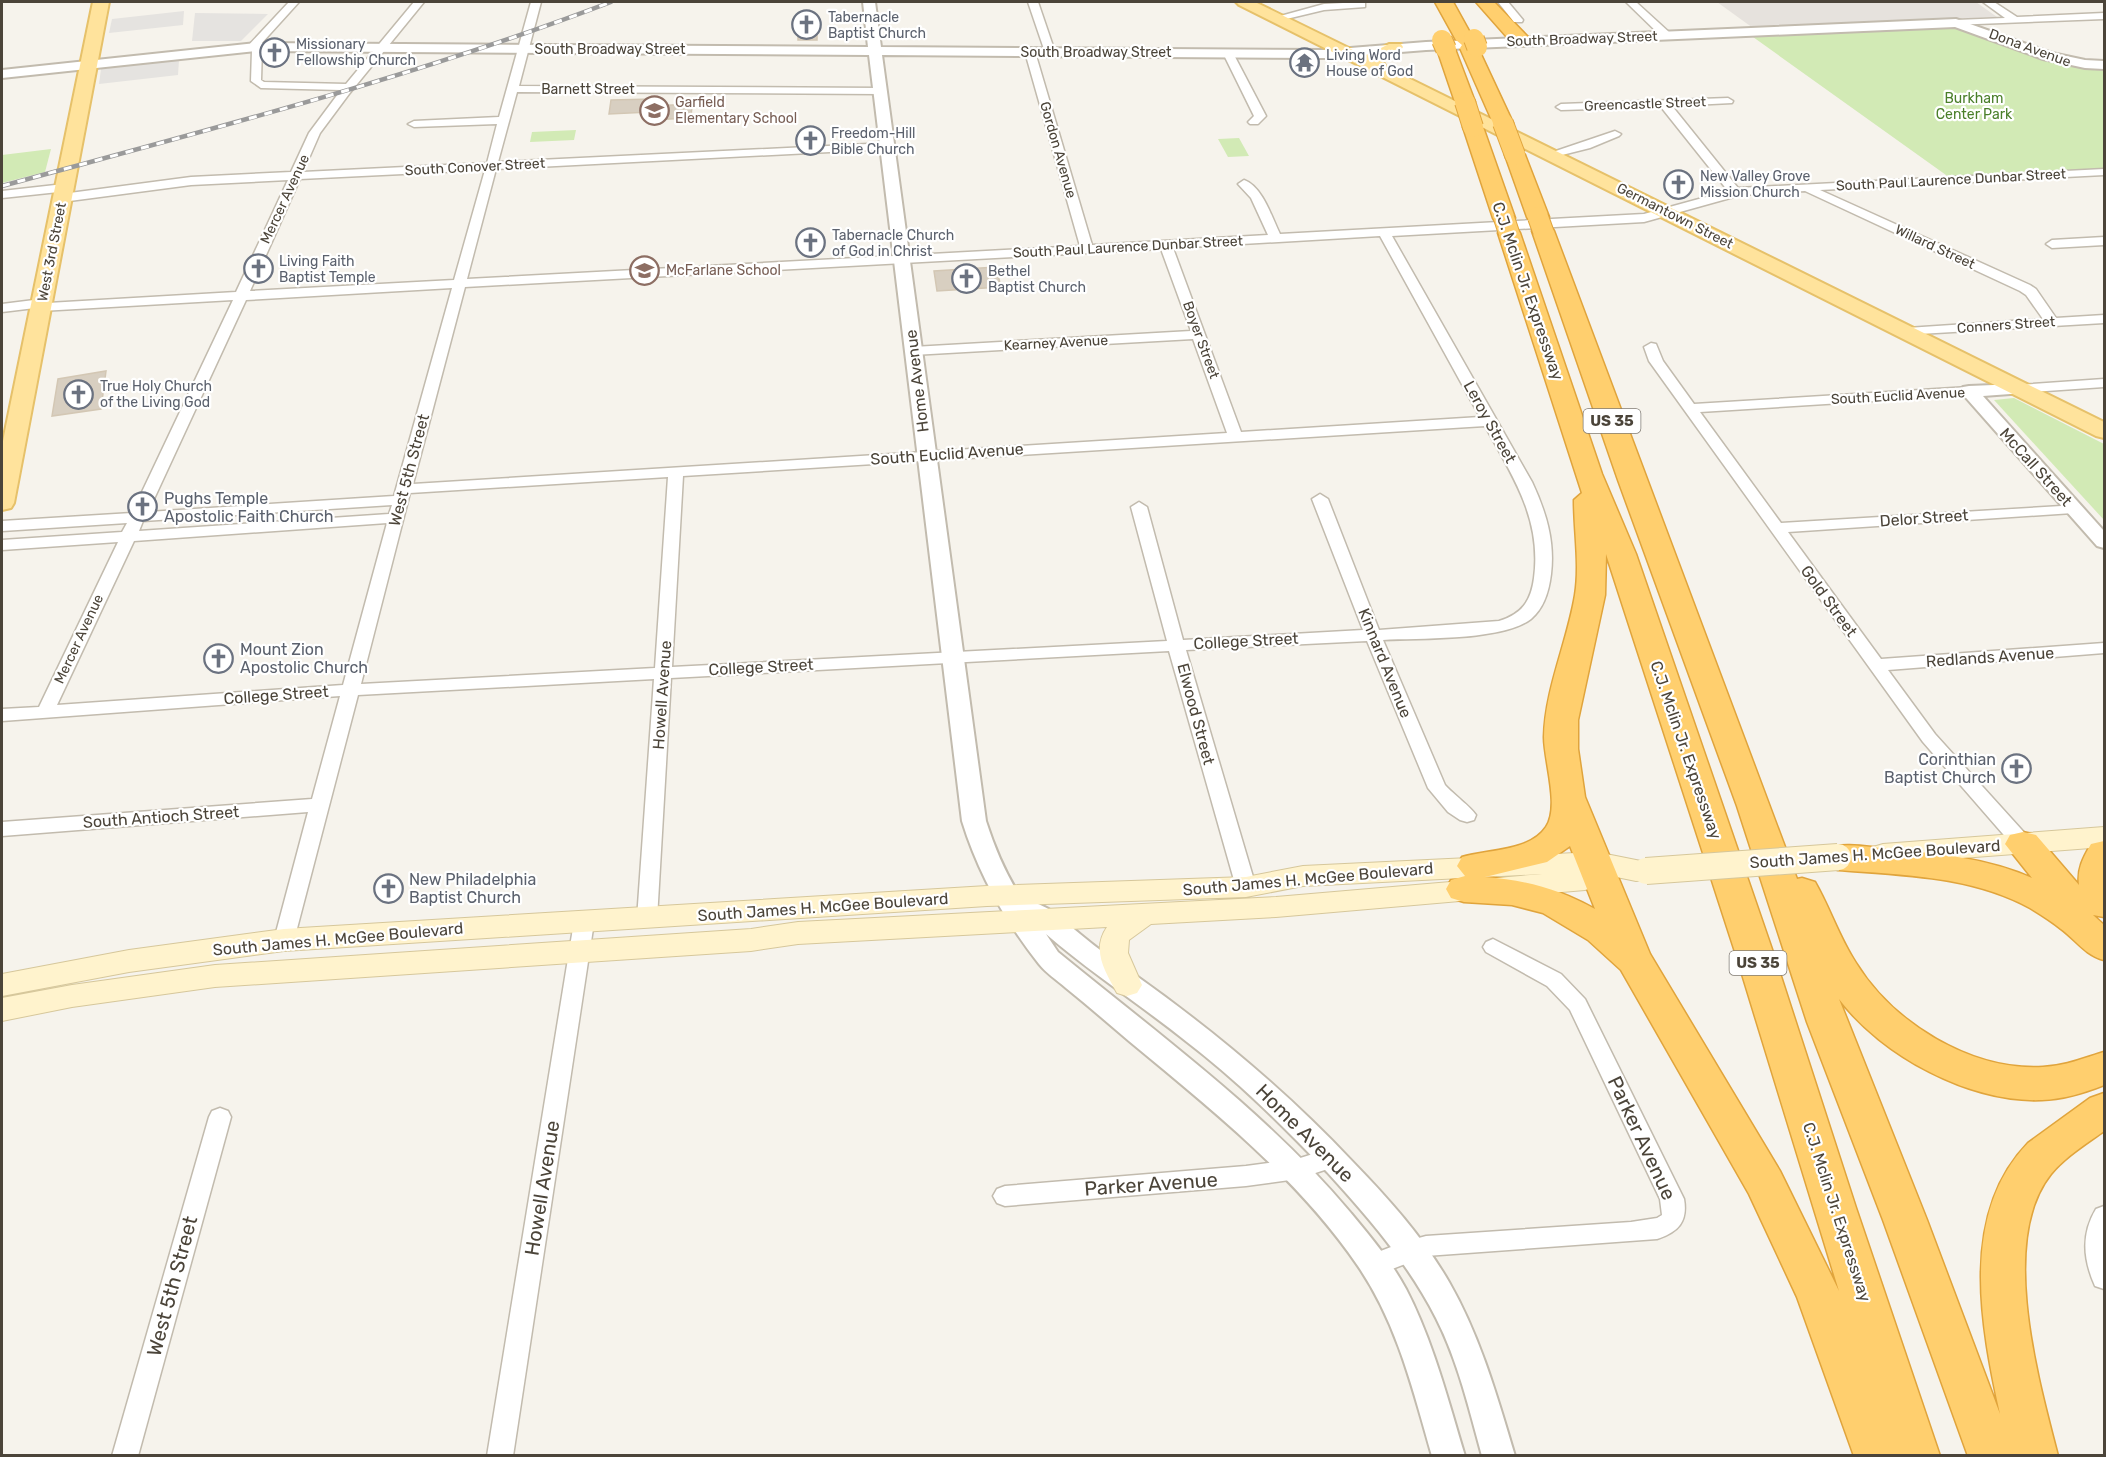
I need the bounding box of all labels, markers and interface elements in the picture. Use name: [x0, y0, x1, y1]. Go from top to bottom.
church icon: Tabernacle Baptist Church: [791, 9, 823, 41]
place label: Tabernacle Baptist Church: [828, 9, 926, 42]
street label: Dona Avenue: [1987, 25, 2073, 71]
street label: South Broadway Street: [1506, 28, 1658, 50]
church icon: Missionary Fellowship Church: [259, 36, 291, 68]
place label: Missionary Fellowship Church: [296, 36, 416, 69]
street label: South Broadway Street: [534, 41, 686, 58]
street label: South Broadway Street: [1020, 44, 1172, 61]
temple icon: Living Word House of God: [1289, 47, 1321, 79]
place label: Living Word House of God: [1326, 47, 1413, 80]
street label: Barnett Street: [541, 81, 635, 98]
park label: Burkham Center Park: [1936, 90, 2013, 123]
street label: Greencastle Street: [1584, 93, 1707, 115]
school or university icon: Garfield Elementary School: [638, 94, 670, 126]
place label: Garfield Elementary School: [675, 94, 797, 127]
street label: Gordon Avenue: [1036, 100, 1080, 200]
church icon: Freedom-Hill Bible Church: [794, 125, 826, 157]
place label: Freedom-Hill Bible Church: [831, 125, 916, 158]
street label: Mercer Avenue: [257, 151, 313, 246]
street label: South Conover Street: [404, 155, 546, 179]
street label: South Paul Laurence Dunbar Street: [1835, 165, 2067, 195]
church icon: New Valley Grove Mission Church: [1663, 168, 1695, 200]
place label: New Valley Grove Mission Church: [1700, 168, 1811, 201]
street label: Germantown Street: [1614, 179, 1736, 253]
street label: C.J. Mclin Jr. Expressway: [1489, 199, 1568, 383]
street label: West 3rd Street: [34, 200, 70, 303]
street label: Willard Street: [1892, 221, 1978, 273]
church icon: Tabernacle Church of God in Christ: [795, 227, 827, 259]
place label: Tabernacle Church of God in Christ: [832, 227, 954, 260]
street label: South Paul Laurence Dunbar Street: [1012, 232, 1244, 262]
church icon: Living Faith Baptist Temple: [242, 253, 274, 285]
place label: Living Faith Baptist Temple: [279, 253, 376, 286]
school or university icon: McFarlane School: [629, 254, 661, 286]
place label: McFarlane School: [666, 262, 781, 279]
church icon: Bethel Baptist Church: [951, 263, 983, 295]
place label: Bethel Baptist Church: [988, 263, 1086, 296]
street label: Boyer Street: [1179, 299, 1223, 382]
street label: Conners Street: [1956, 313, 2056, 337]
street label: Home Avenue: [901, 329, 933, 433]
street label: Kearney Avenue: [1003, 332, 1109, 354]
church icon: True Holy Church of the Living God: [63, 378, 95, 410]
place label: True Holy Church of the Living God: [100, 378, 212, 411]
street label: Leroy Street: [1460, 378, 1520, 466]
street label: South Euclid Avenue: [1830, 384, 1966, 408]
road number: US 35: [1584, 409, 1640, 433]
street label: West 5th Street: [385, 412, 433, 528]
street label: McCall Street: [1996, 424, 2076, 510]
street label: South Euclid Avenue: [870, 439, 1024, 469]
place label: Pughs Temple Apostolic Faith Church: [164, 489, 334, 526]
church icon: Pughs Temple Apostolic Faith Church: [127, 491, 159, 523]
street label: Delor Street: [1879, 505, 1969, 531]
street label: Gold Street: [1797, 562, 1861, 640]
street label: Mercer Avenue: [51, 591, 107, 686]
street label: Kinnard Avenue: [1354, 605, 1416, 721]
street label: College Street: [1193, 629, 1299, 653]
place label: Mount Zion Apostolic Church: [240, 640, 368, 677]
street label: Howell Avenue: [649, 640, 675, 750]
church icon: Mount Zion Apostolic Church: [203, 642, 235, 674]
street label: Redlands Avenue: [1925, 643, 2055, 671]
street label: College Street: [708, 655, 814, 679]
street label: C.J. Mclin Jr. Expressway: [1647, 658, 1726, 842]
street label: Elwood Street: [1173, 661, 1219, 767]
street label: College Street: [223, 682, 329, 708]
place label: Corinthian Baptist Church: [1884, 750, 1996, 787]
church icon: Corinthian Baptist Church: [2001, 752, 2033, 784]
street label: South Antioch Street: [82, 802, 240, 832]
street label: South James H. McGee Boulevard: [1749, 836, 2001, 872]
street label: South James H. McGee Boulevard: [1182, 859, 1434, 899]
place label: New Philadelphia Baptist Church: [409, 870, 536, 907]
church icon: New Philadelphia Baptist Church: [372, 872, 404, 904]
street label: South James H. McGee Boulevard: [697, 889, 949, 925]
street label: South James H. McGee Boulevard: [212, 919, 464, 959]
road number: US 35: [1730, 951, 1786, 975]
street label: Parker Avenue: [1603, 1072, 1681, 1204]
street label: Home Avenue: [1251, 1079, 1359, 1187]
street label: Howell Avenue: [519, 1119, 565, 1257]
street label: C.J. Mclin Jr. Expressway: [1799, 1120, 1875, 1304]
street label: Parker Avenue: [1083, 1167, 1219, 1201]
street label: West 5th Street: [142, 1213, 202, 1359]

